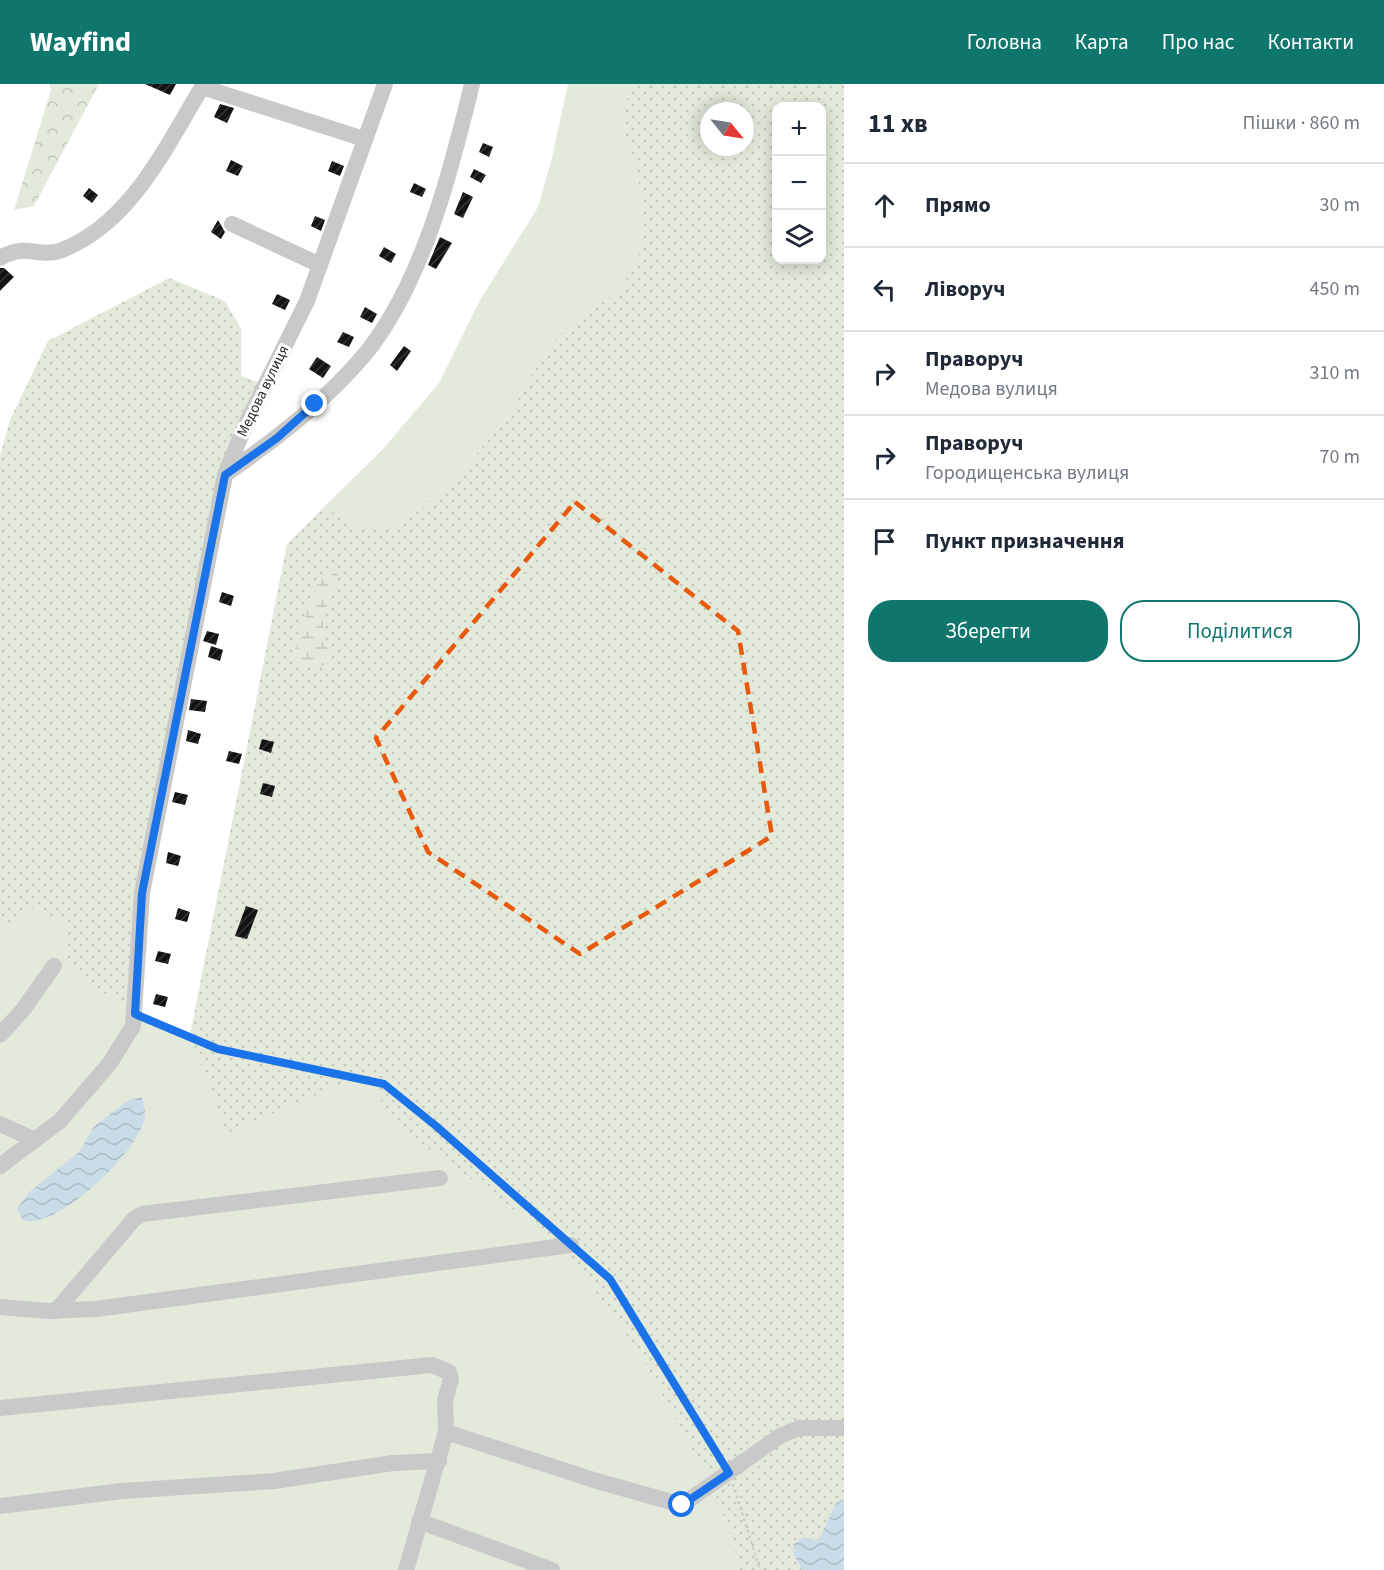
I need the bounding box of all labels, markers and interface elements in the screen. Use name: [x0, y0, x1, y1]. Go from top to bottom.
text: Wayfind: [30, 22, 131, 62]
text: Головна: [967, 27, 1042, 57]
text: Карта: [1075, 27, 1129, 57]
text: Про нас: [1162, 27, 1234, 57]
text: Контакти: [1267, 27, 1354, 57]
north arrow: [700, 102, 754, 156]
map controls: [772, 102, 826, 264]
button: +: [772, 102, 826, 156]
text: 11 хв: [868, 105, 928, 142]
text: Пішки · 860 m: [1243, 109, 1360, 137]
button: −: [772, 156, 826, 210]
icon: ahead: [868, 189, 901, 222]
text: Прямо: [925, 189, 991, 221]
text: 30 m: [1320, 191, 1360, 219]
button: layers: [772, 210, 826, 264]
icon: left: [868, 273, 901, 306]
text: Ліворуч: [925, 273, 1005, 305]
text: 450 m: [1310, 275, 1360, 303]
street label: Медова вулиця: [232, 342, 294, 440]
text: Праворуч: [925, 343, 1023, 375]
icon: right: [868, 357, 901, 390]
text: 310 m: [1310, 359, 1360, 387]
text: Медова вулиця: [925, 375, 1058, 403]
route end: [301, 390, 327, 416]
text: Праворуч: [925, 427, 1023, 459]
icon: right: [868, 441, 901, 474]
text: 70 m: [1320, 443, 1360, 471]
text: Городищенська вулиця: [925, 459, 1129, 487]
icon: arrive: [868, 525, 901, 558]
text: Пункт призначення: [925, 525, 1125, 557]
button: Зберегти: [868, 600, 1108, 662]
button: Поділитися: [1120, 600, 1360, 662]
route start: [668, 1491, 694, 1517]

